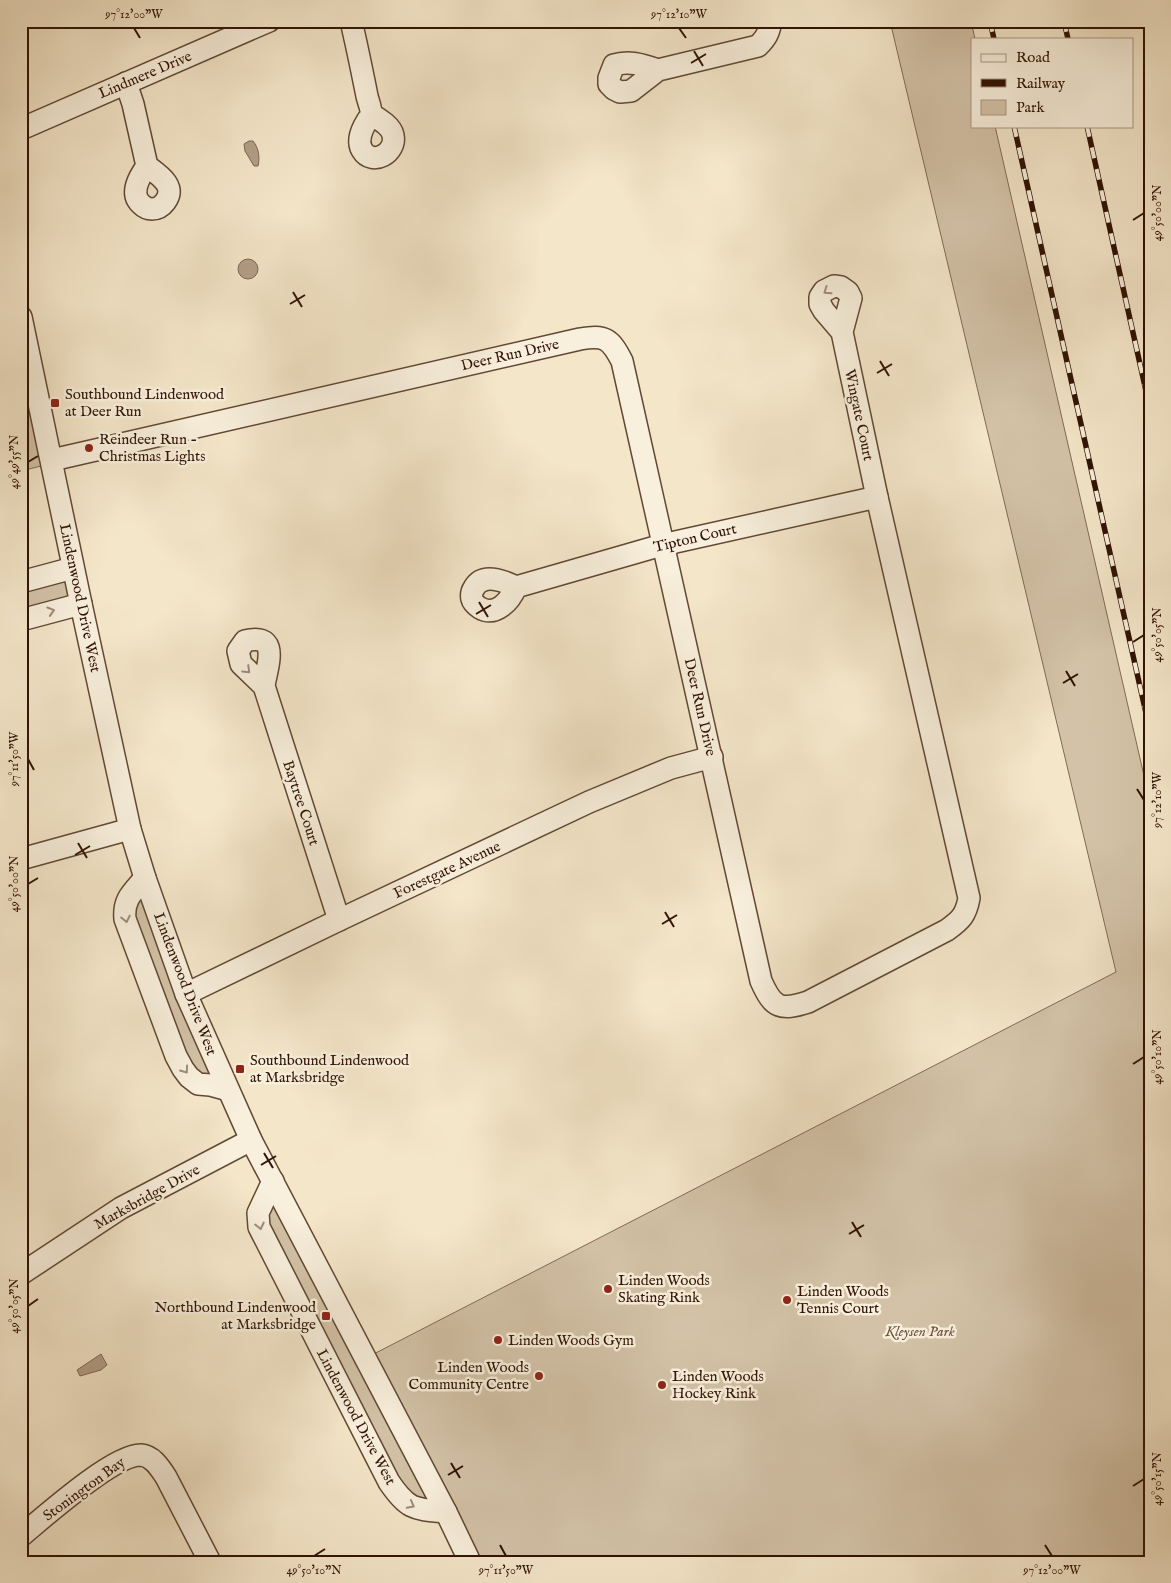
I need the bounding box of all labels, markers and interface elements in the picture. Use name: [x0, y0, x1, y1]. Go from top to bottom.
text: 97°12'00"W: [104, 7, 163, 22]
text: 97°12'10"W: [650, 7, 707, 22]
legend: [971, 38, 1134, 128]
street label: Lindmere Drive: [95, 47, 195, 103]
text: Road: [1016, 48, 1051, 67]
text: Railway: [1016, 74, 1066, 93]
text: Park: [1016, 98, 1046, 117]
text: 49°50'00"N: [1150, 184, 1165, 241]
one-way arrow: [823, 285, 833, 294]
street label: Deer Run Drive: [459, 334, 561, 375]
street label: Wingate Court: [840, 367, 878, 463]
place label: Southbound Lindenwood at Deer Run: [65, 385, 225, 421]
marker: Southbound Lindenwood at Deer Run: [49, 397, 61, 409]
place label: Reindeer Run - Christmas Lights: [99, 430, 205, 466]
text: 49°49'55"N: [7, 434, 22, 489]
marker: Reindeer Run - Christmas Lights: [83, 442, 95, 454]
street label: Tipton Court: [652, 519, 738, 557]
street label: Lindenwood Drive West: [55, 522, 105, 674]
one-way arrow: [46, 607, 54, 617]
text: 49°50'05"N: [1150, 607, 1165, 663]
street label: Deer Run Drive: [680, 656, 721, 758]
one-way arrow: [241, 664, 250, 673]
text: 97°11'50"W: [7, 731, 22, 787]
street label: Baytree Court: [278, 758, 324, 848]
text: 97°12'10"W: [1150, 772, 1165, 829]
street label: Forestgate Avenue: [390, 837, 504, 903]
text: 49°50'00"N: [7, 855, 22, 912]
street label: Lindenwood Drive West: [149, 910, 221, 1058]
one-way arrow: [120, 915, 131, 924]
text: 49°50'10"N: [1150, 1029, 1165, 1085]
place label: Southbound Lindenwood at Marksbridge: [250, 1051, 410, 1087]
marker: Southbound Lindenwood at Marksbridge: [234, 1063, 246, 1075]
one-way arrow: [179, 1064, 188, 1074]
street label: Marksbridge Drive: [91, 1160, 203, 1234]
one-way arrow: [255, 1222, 265, 1230]
place label: Linden Woods Skating Rink: [618, 1271, 710, 1307]
text: 49°50'05"N: [7, 1278, 22, 1334]
place label: Linden Woods Tennis Court: [797, 1282, 889, 1318]
marker: Linden Woods Skating Rink: [602, 1283, 614, 1295]
marker: Linden Woods Tennis Court: [781, 1294, 793, 1306]
place label: Northbound Lindenwood at Marksbridge: [154, 1298, 317, 1334]
marker: Northbound Lindenwood at Marksbridge: [320, 1310, 332, 1322]
park label: Kleysen Park: [884, 1322, 955, 1341]
place label: Linden Woods Gym: [508, 1331, 634, 1350]
marker: Linden Woods Gym: [492, 1334, 504, 1346]
street label: Lindenwood Drive West: [312, 1346, 400, 1488]
place label: Linden Woods Community Centre: [408, 1358, 529, 1394]
place label: Linden Woods Hockey Rink: [672, 1367, 764, 1403]
marker: Linden Woods Community Centre: [533, 1370, 545, 1382]
marker: Linden Woods Hockey Rink: [656, 1379, 668, 1391]
street label: Stonington Bay: [39, 1452, 129, 1525]
text: 49°50'15"N: [1150, 1452, 1165, 1506]
one-way arrow: [406, 1499, 415, 1509]
text: 49°50'10"N: [286, 1563, 342, 1578]
text: 97°11'50"W: [478, 1563, 534, 1578]
text: 97°12'00"W: [1022, 1563, 1081, 1578]

